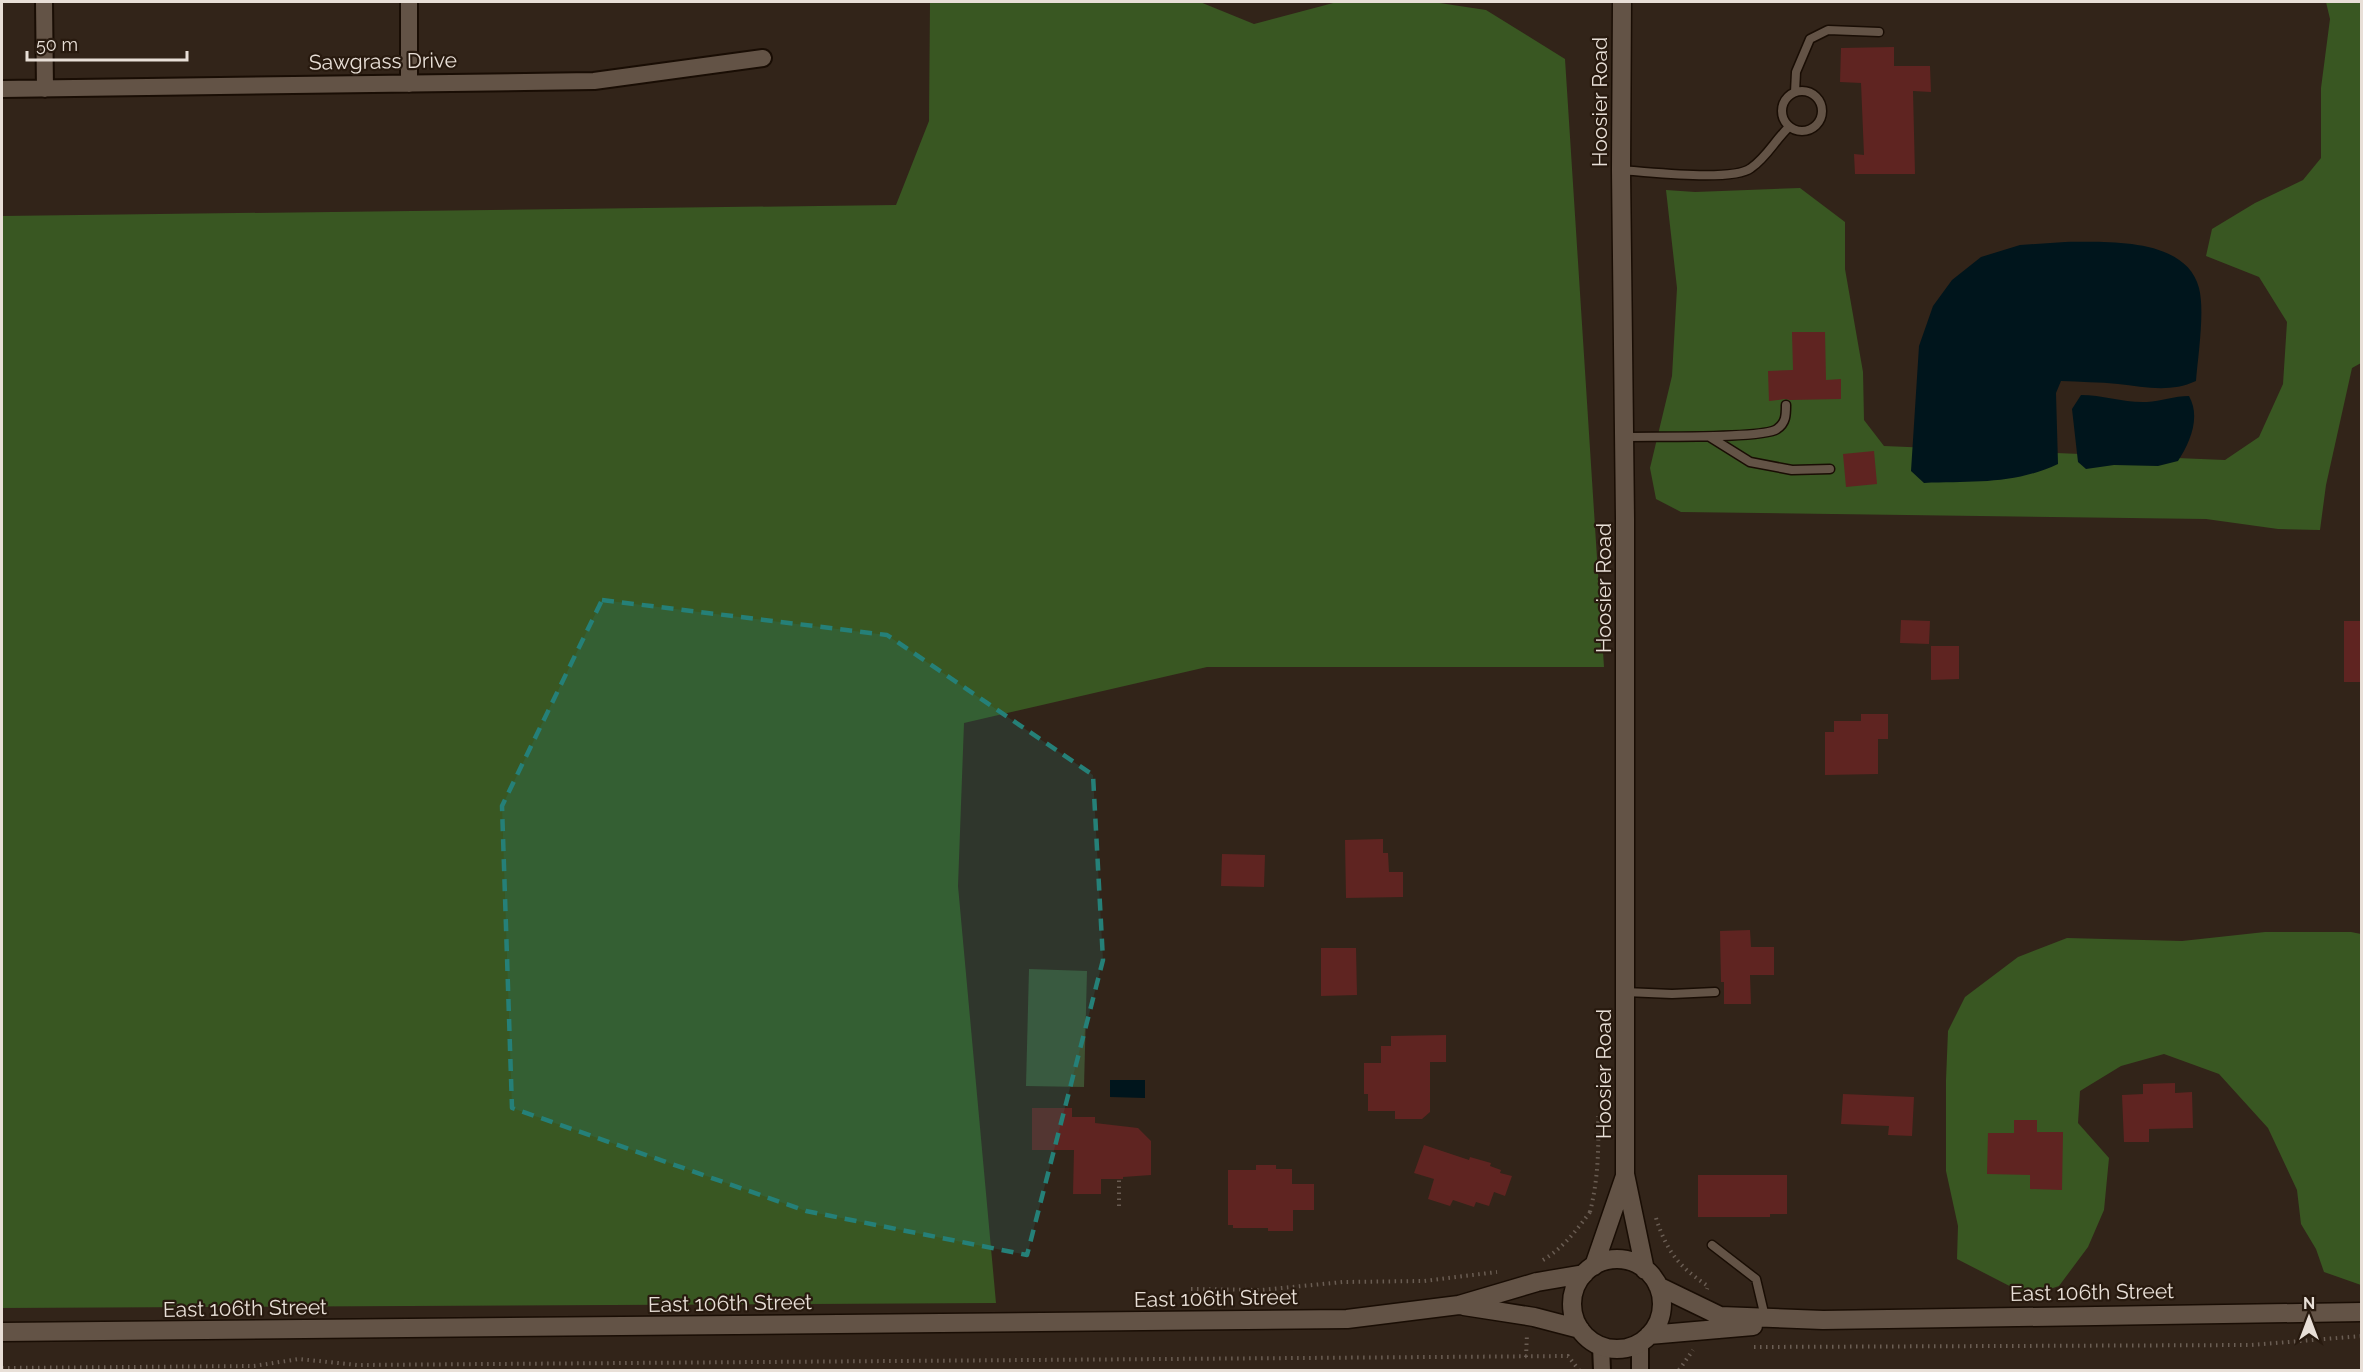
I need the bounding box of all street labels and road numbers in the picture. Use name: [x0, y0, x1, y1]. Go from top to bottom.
street label: Hoosier Road: [1587, 37, 1612, 167]
street label: Sawgrass Drive: [309, 47, 457, 75]
street label: Hoosier Road: [1591, 523, 1616, 653]
street label: Hoosier Road: [1591, 1009, 1616, 1139]
street label: East 106th Street: [2010, 1278, 2174, 1306]
street label: East 106th Street: [1134, 1284, 1298, 1312]
street label: East 106th Street: [648, 1289, 812, 1317]
street label: East 106th Street: [163, 1294, 327, 1322]

